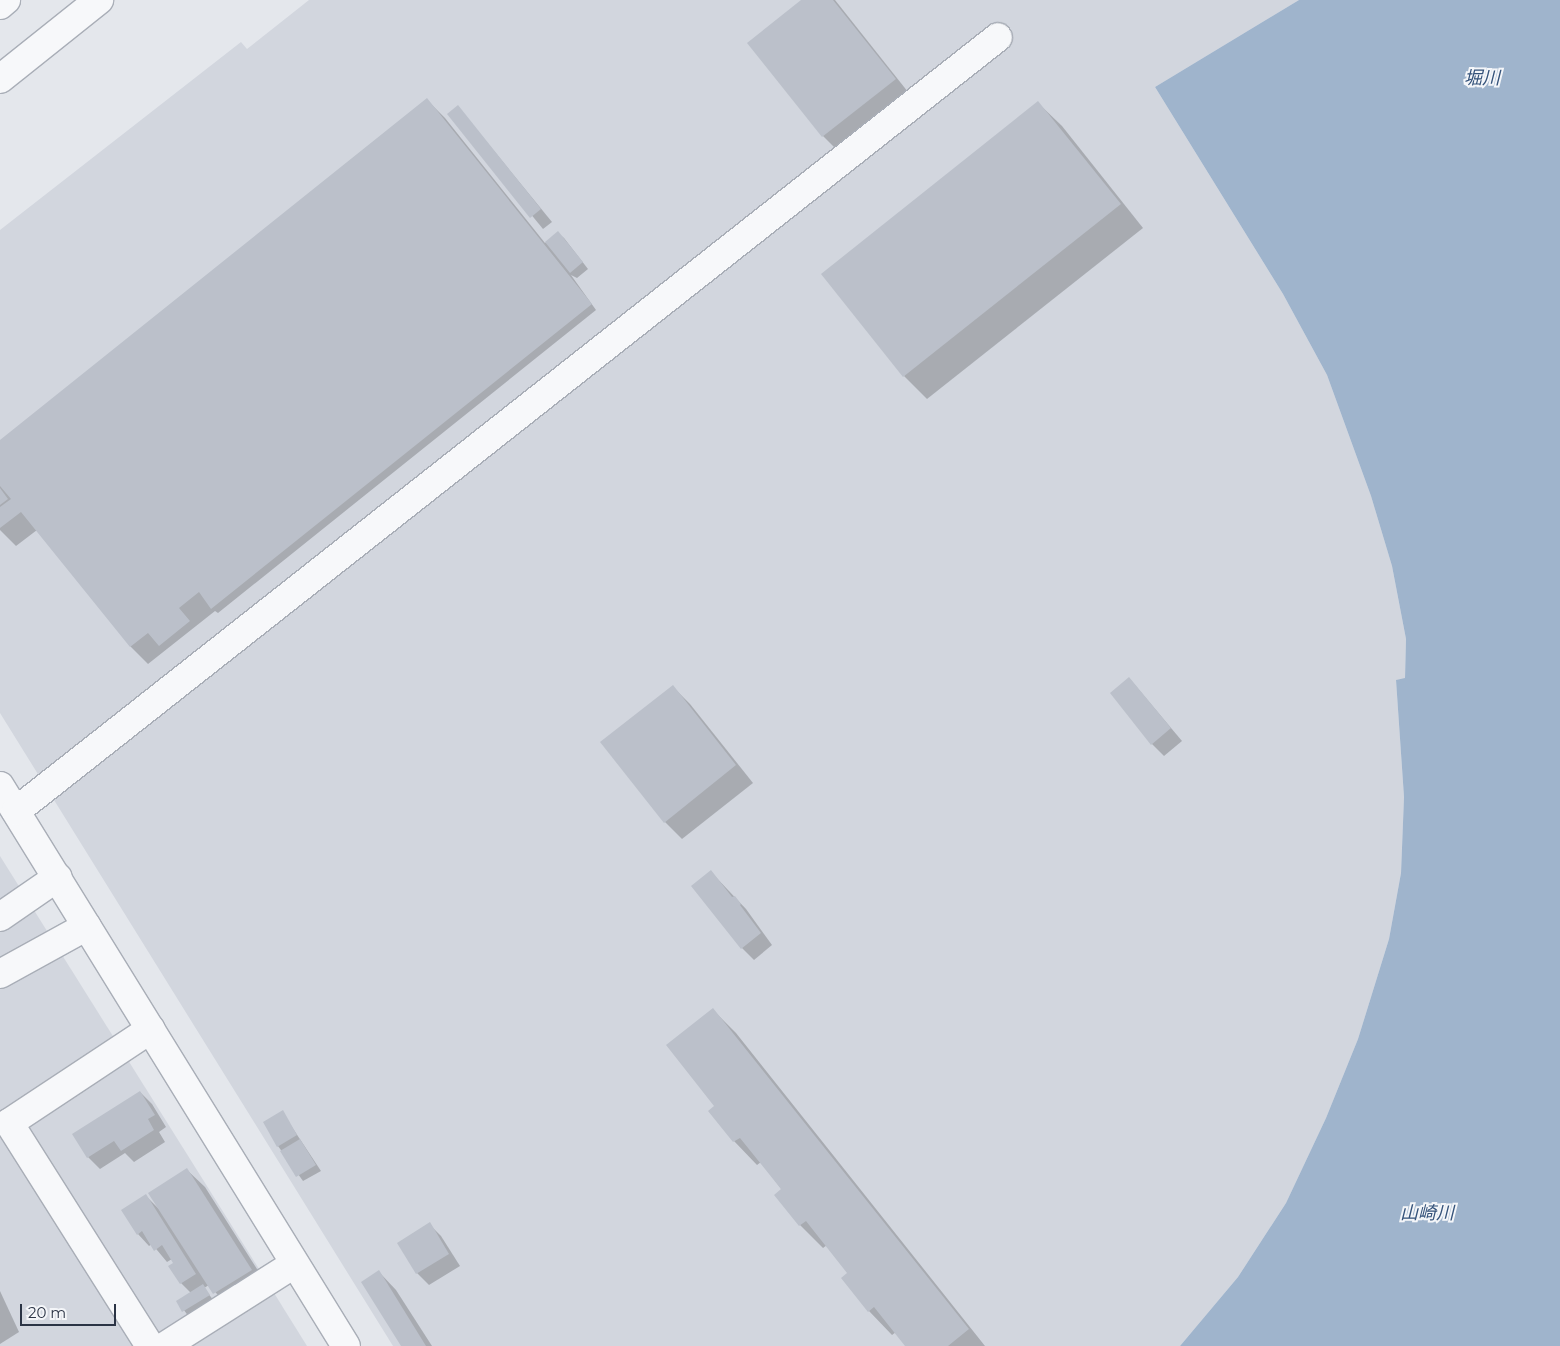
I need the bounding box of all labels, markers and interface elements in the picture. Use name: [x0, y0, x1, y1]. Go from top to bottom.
water label: 堀川: [1464, 67, 1500, 89]
water label: 山崎川: [1400, 1202, 1454, 1224]
scale bar: [22, 1294, 119, 1326]
text: 20 m: [28, 1303, 66, 1322]

